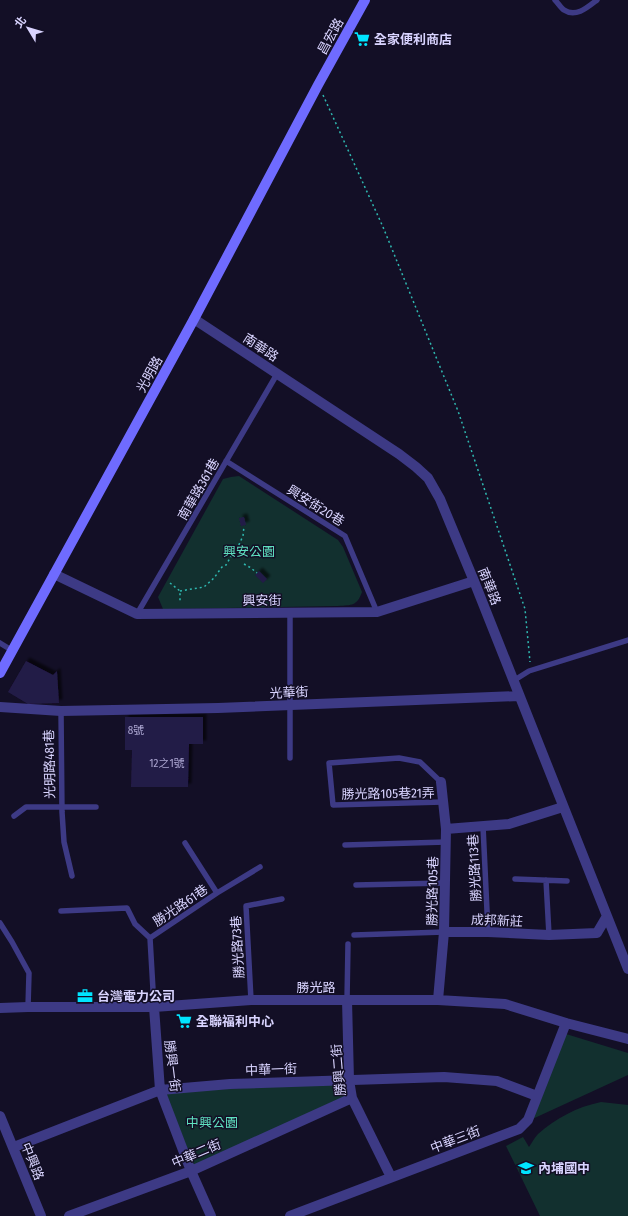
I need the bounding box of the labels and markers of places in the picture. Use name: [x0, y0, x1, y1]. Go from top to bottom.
supermarket icon: 全家便利商店: [353, 30, 371, 48]
place label: 全家便利商店: [374, 32, 452, 47]
office icon: 台灣電力公司: [76, 987, 94, 1005]
place label: 台灣電力公司: [97, 989, 175, 1004]
supermarket icon: 全聯福利中心: [175, 1012, 193, 1030]
place label: 全聯福利中心: [196, 1014, 274, 1029]
school or university icon: 內埔國中: [517, 1159, 535, 1177]
place label: 內埔國中: [538, 1161, 590, 1176]

